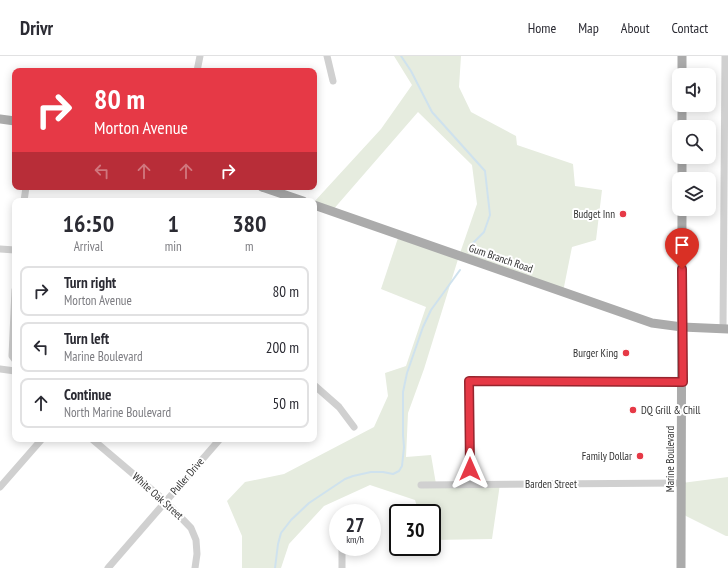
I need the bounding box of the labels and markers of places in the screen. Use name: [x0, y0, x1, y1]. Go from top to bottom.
place label: Budget Inn: [573, 207, 615, 221]
marker: Budget Inn: [618, 209, 628, 219]
pin: [665, 228, 699, 269]
place label: Burger King: [573, 346, 618, 360]
marker: Burger King: [621, 348, 631, 358]
place label: DQ Grill & Chill: [641, 403, 701, 417]
marker: DQ Grill & Chill: [628, 405, 638, 415]
place label: Family Dollar: [582, 449, 632, 463]
marker: Family Dollar: [635, 451, 645, 461]

